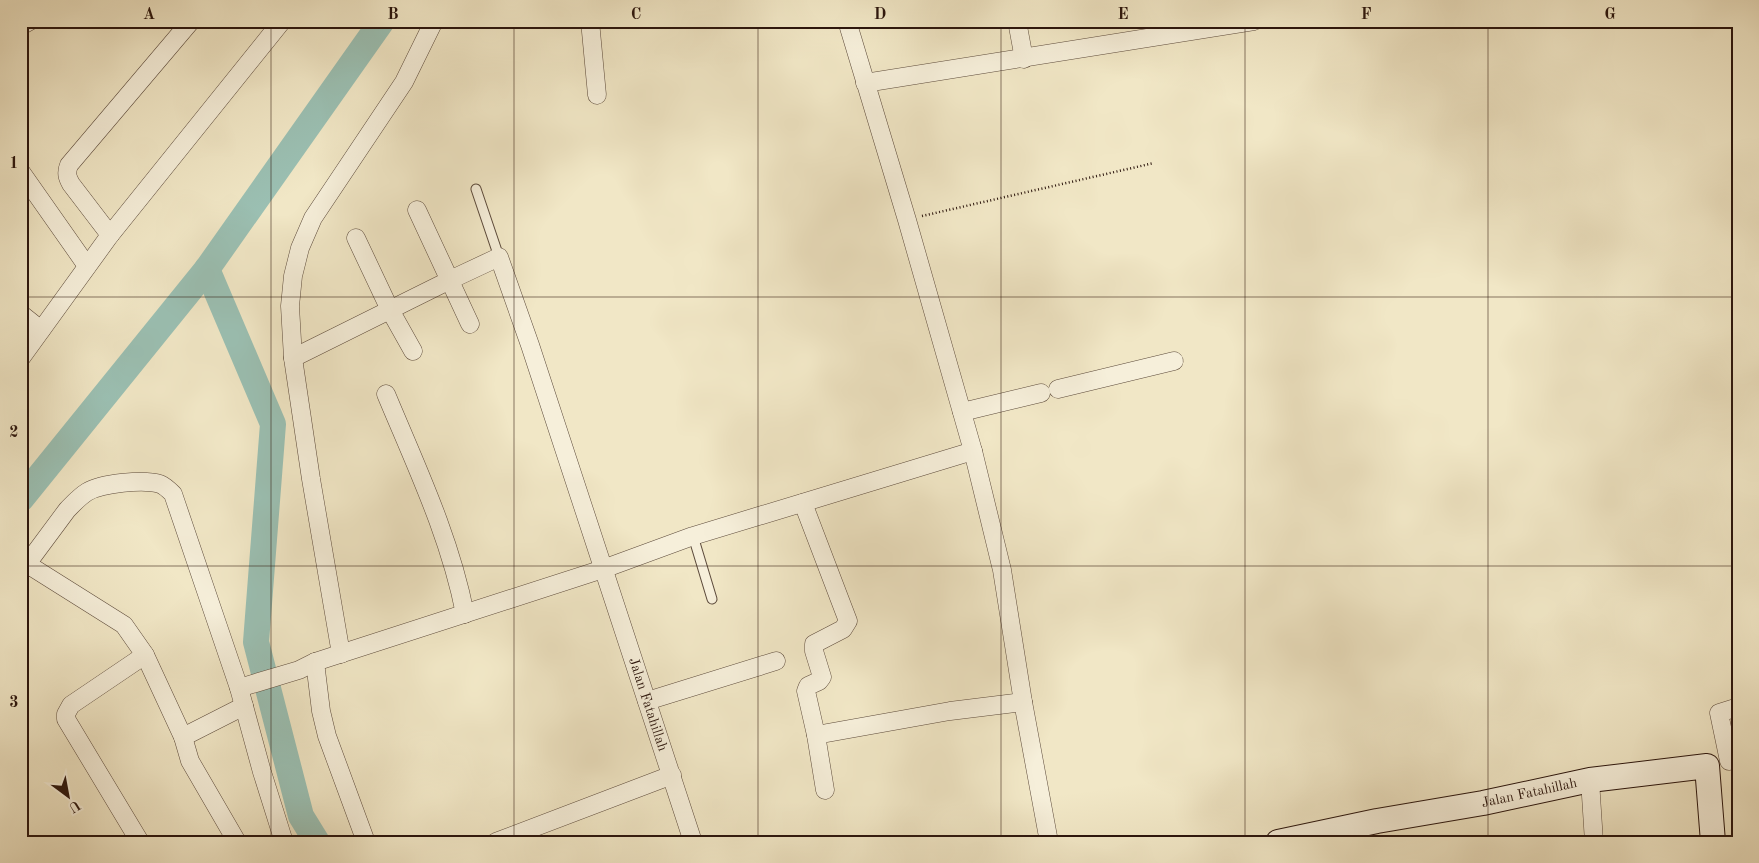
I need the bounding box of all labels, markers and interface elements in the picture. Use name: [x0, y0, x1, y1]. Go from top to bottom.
text: A: [143, 7, 155, 23]
text: B: [387, 7, 399, 23]
text: C: [631, 7, 641, 23]
text: D: [874, 7, 886, 23]
text: E: [1117, 7, 1129, 23]
text: F: [1361, 7, 1372, 23]
text: G: [1604, 7, 1616, 23]
text: 1: [9, 156, 19, 172]
text: 2: [9, 425, 19, 441]
street label: Jalan Fatahillah: [626, 656, 670, 753]
text: 3: [9, 695, 19, 711]
north arrow: [42, 770, 92, 820]
street label: Jalan Fatahillah: [1480, 776, 1579, 810]
text: U: [66, 797, 83, 815]

